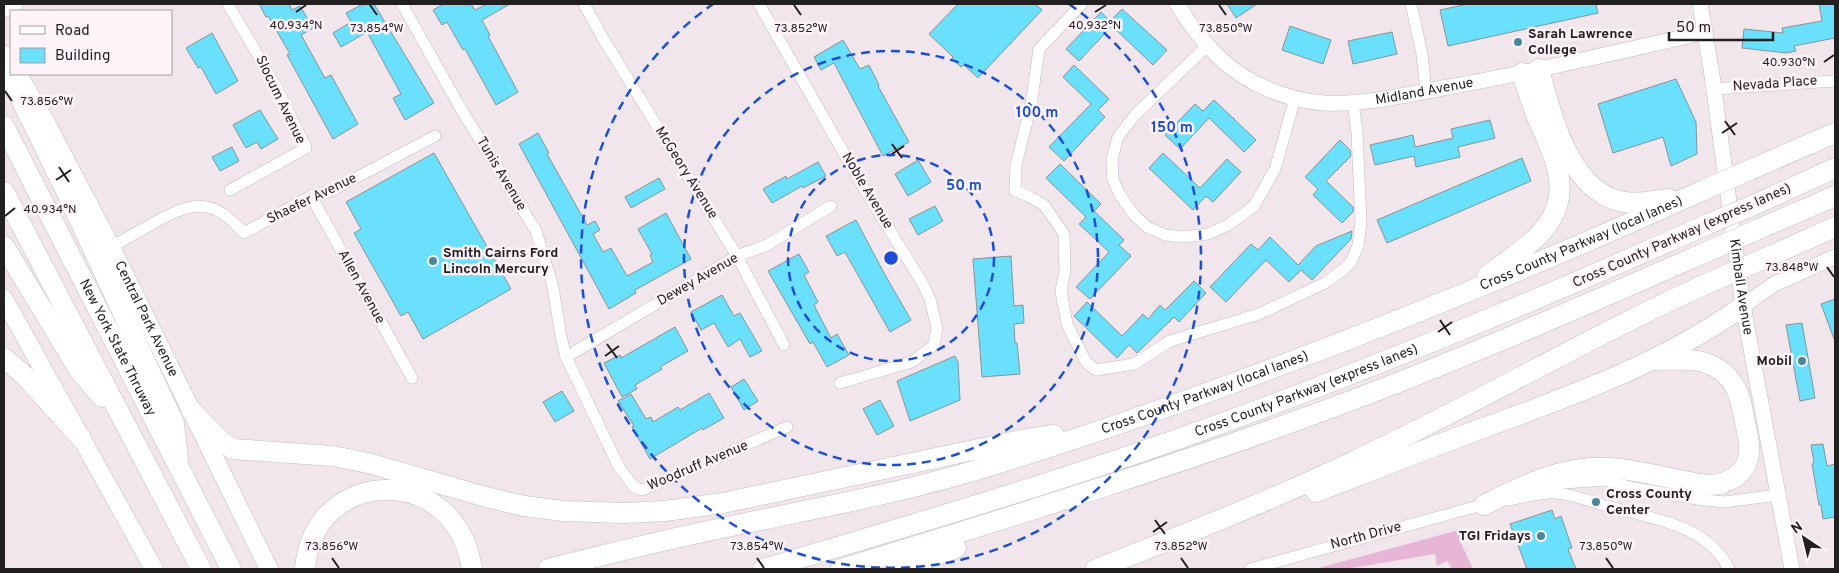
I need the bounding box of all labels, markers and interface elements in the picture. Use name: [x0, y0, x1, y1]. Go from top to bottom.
legend: [10, 10, 172, 75]
scale bar: [1669, 10, 1773, 42]
text: 40.934°N: [269, 18, 323, 34]
text: 40.932°N: [1069, 18, 1121, 34]
text: 50 m: [1676, 19, 1711, 38]
text: 73.854°W: [350, 21, 404, 37]
text: 73.852°W: [774, 21, 828, 37]
text: 73.850°W: [1199, 21, 1253, 37]
text: Road: [55, 22, 90, 41]
place label: Sarah Lawrence College: [1528, 26, 1633, 59]
marker: Sarah Lawrence College: [1512, 36, 1524, 48]
text: Building: [55, 47, 110, 66]
street label: Slocum Avenue: [251, 53, 309, 147]
text: 40.930°N: [1762, 55, 1816, 71]
street label: Nevada Place: [1732, 73, 1818, 95]
street label: Midland Avenue: [1374, 74, 1475, 109]
text: 73.856°W: [21, 94, 73, 110]
text: 100 m: [1016, 104, 1058, 123]
text: 150 m: [1151, 119, 1193, 138]
street label: McGeory Avenue: [651, 124, 721, 222]
street label: Tunis Avenue: [472, 134, 530, 214]
street label: Noble Avenue: [837, 150, 897, 232]
street label: Shaefer Avenue: [264, 170, 360, 228]
text: 50 m: [946, 177, 982, 196]
street label: Cross County Parkway (express lanes): [1570, 180, 1794, 292]
street label: Cross County Parkway (local lanes): [1477, 192, 1685, 294]
text: 40.934°N: [23, 202, 77, 218]
street label: Kimball Avenue: [1726, 238, 1757, 337]
place label: Smith Cairns Ford Lincoln Mercury: [443, 245, 558, 278]
street label: Allen Avenue: [334, 247, 388, 327]
centre of rings: [882, 249, 900, 267]
street label: Dewey Avenue: [654, 250, 742, 310]
marker: Smith Cairns Ford Lincoln Mercury: [427, 255, 439, 267]
street label: Central Park Avenue: [111, 258, 182, 380]
text: 73.848°W: [1765, 260, 1819, 276]
street label: New York State Thruway: [75, 276, 160, 419]
street label: Cross County Parkway (express lanes): [1192, 340, 1420, 441]
street label: Cross County Parkway (local lanes): [1099, 347, 1311, 438]
place label: Mobil: [1757, 353, 1792, 370]
marker: Mobil: [1796, 355, 1808, 367]
street label: Woodruff Avenue: [645, 437, 751, 495]
place label: Cross County Center: [1606, 486, 1692, 519]
marker: Cross County Center: [1590, 496, 1602, 508]
north arrow: [1779, 513, 1829, 563]
street label: North Drive: [1329, 518, 1403, 554]
text: N: [1788, 519, 1806, 538]
place label: TGI Fridays: [1459, 528, 1531, 545]
marker: TGI Fridays: [1535, 530, 1547, 542]
text: 73.856°W: [306, 539, 358, 555]
text: 73.854°W: [730, 539, 784, 555]
text: 73.852°W: [1154, 539, 1208, 555]
text: 73.850°W: [1579, 539, 1633, 555]

